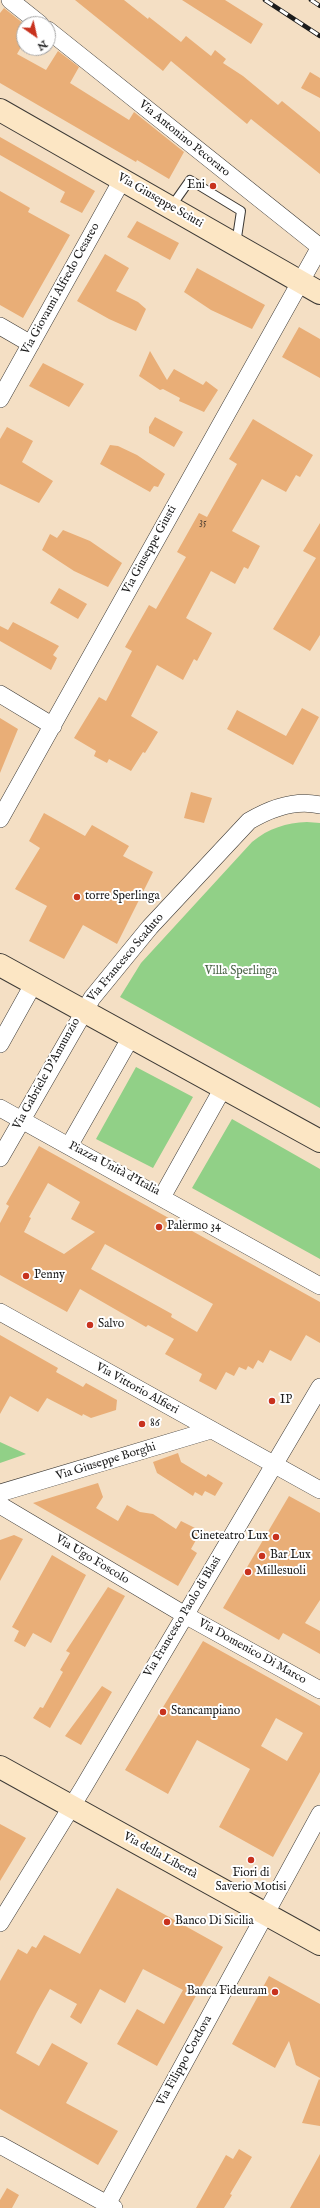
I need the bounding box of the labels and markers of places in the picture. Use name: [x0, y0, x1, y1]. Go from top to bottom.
place label: Eni: [187, 179, 205, 193]
marker: Eni: [208, 181, 218, 191]
place label: torre Sperlinga: [85, 890, 160, 904]
marker: torre Sperlinga: [72, 892, 82, 902]
place label: Palermo 34: [167, 1220, 221, 1234]
marker: Palermo 34: [154, 1222, 164, 1232]
place label: Penny: [34, 1269, 65, 1283]
marker: Penny: [21, 1271, 31, 1281]
place label: Salvo: [98, 1318, 124, 1332]
marker: Salvo: [85, 1320, 95, 1330]
place label: IP: [280, 1394, 292, 1408]
marker: IP: [267, 1396, 277, 1406]
place label: 86: [150, 1417, 160, 1431]
marker: 86: [137, 1419, 147, 1429]
place label: Cineteatro Lux: [191, 1530, 268, 1544]
marker: Cineteatro Lux: [271, 1532, 281, 1542]
place label: Bar Lux: [270, 1549, 311, 1563]
marker: Bar Lux: [257, 1551, 267, 1561]
place label: Millesuoli: [256, 1565, 306, 1579]
marker: Millesuoli: [243, 1567, 253, 1577]
place label: Stancampiano: [171, 1705, 240, 1719]
marker: Stancampiano: [158, 1707, 168, 1717]
marker: Fiori di Saverio Motisi: [246, 1855, 256, 1865]
place label: Fiori di Saverio Motisi: [216, 1867, 286, 1895]
place label: Banco Di Sicilia: [175, 1915, 254, 1929]
marker: Banco Di Sicilia: [162, 1917, 172, 1927]
place label: Banca Fideuram: [187, 1985, 267, 1999]
marker: Banca Fideuram: [270, 1987, 280, 1997]

